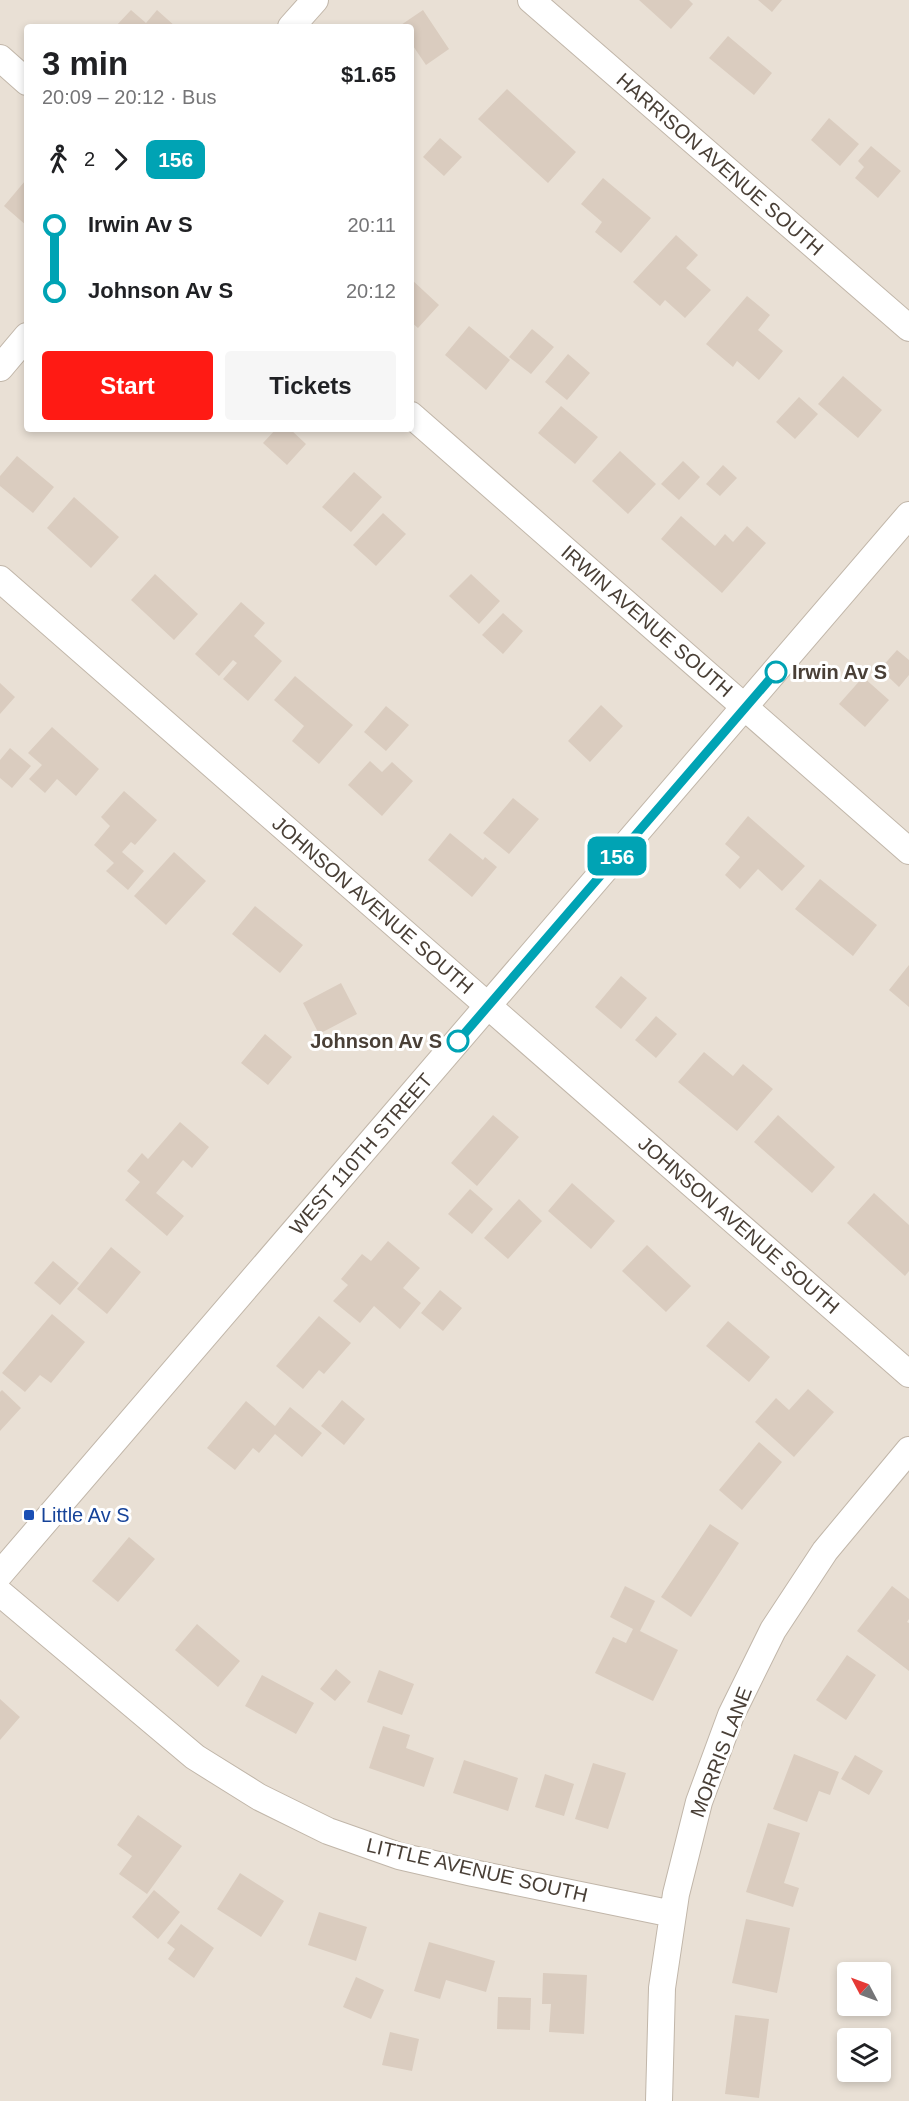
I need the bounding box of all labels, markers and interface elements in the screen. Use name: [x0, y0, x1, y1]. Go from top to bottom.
text: 3 min: [42, 45, 128, 82]
text: $1.65: [341, 62, 396, 87]
street label: HARRISON AVENUE SOUTH: [612, 68, 828, 260]
text: 20:09 – 20:12 · Bus: [42, 86, 217, 108]
icon: walk: [42, 143, 75, 176]
icon: forward: [104, 143, 137, 176]
text: 2: [84, 148, 95, 170]
text: 156: [158, 148, 193, 171]
text: Irwin Av S: [88, 212, 193, 237]
text: 20:11: [347, 214, 396, 236]
text: Johnson Av S: [88, 278, 233, 303]
text: 20:12: [346, 280, 396, 302]
button: Start: [42, 351, 213, 420]
button: Tickets: [225, 351, 396, 420]
street label: IRWIN AVENUE SOUTH: [557, 541, 737, 701]
marker: Irwin Av S: [765, 661, 787, 683]
place label: Irwin Av S: [792, 661, 887, 683]
street label: JOHNSON AVENUE SOUTH: [268, 812, 478, 998]
line badge: 156: [582, 836, 652, 876]
text: 156: [599, 845, 635, 868]
place label: Johnson Av S: [310, 1030, 442, 1052]
marker: Johnson Av S: [447, 1030, 469, 1052]
street label: WEST 110TH STREET: [285, 1069, 437, 1239]
street label: JOHNSON AVENUE SOUTH: [634, 1132, 844, 1318]
place label: Little Av S: [41, 1504, 130, 1526]
marker: Little Av S: [22, 1508, 36, 1522]
street label: MORRIS LANE: [686, 1684, 756, 1820]
street label: LITTLE AVENUE SOUTH: [364, 1834, 590, 1906]
north arrow: [837, 1962, 891, 2016]
map controls: [837, 1962, 891, 2082]
button: layers: [837, 2028, 891, 2082]

